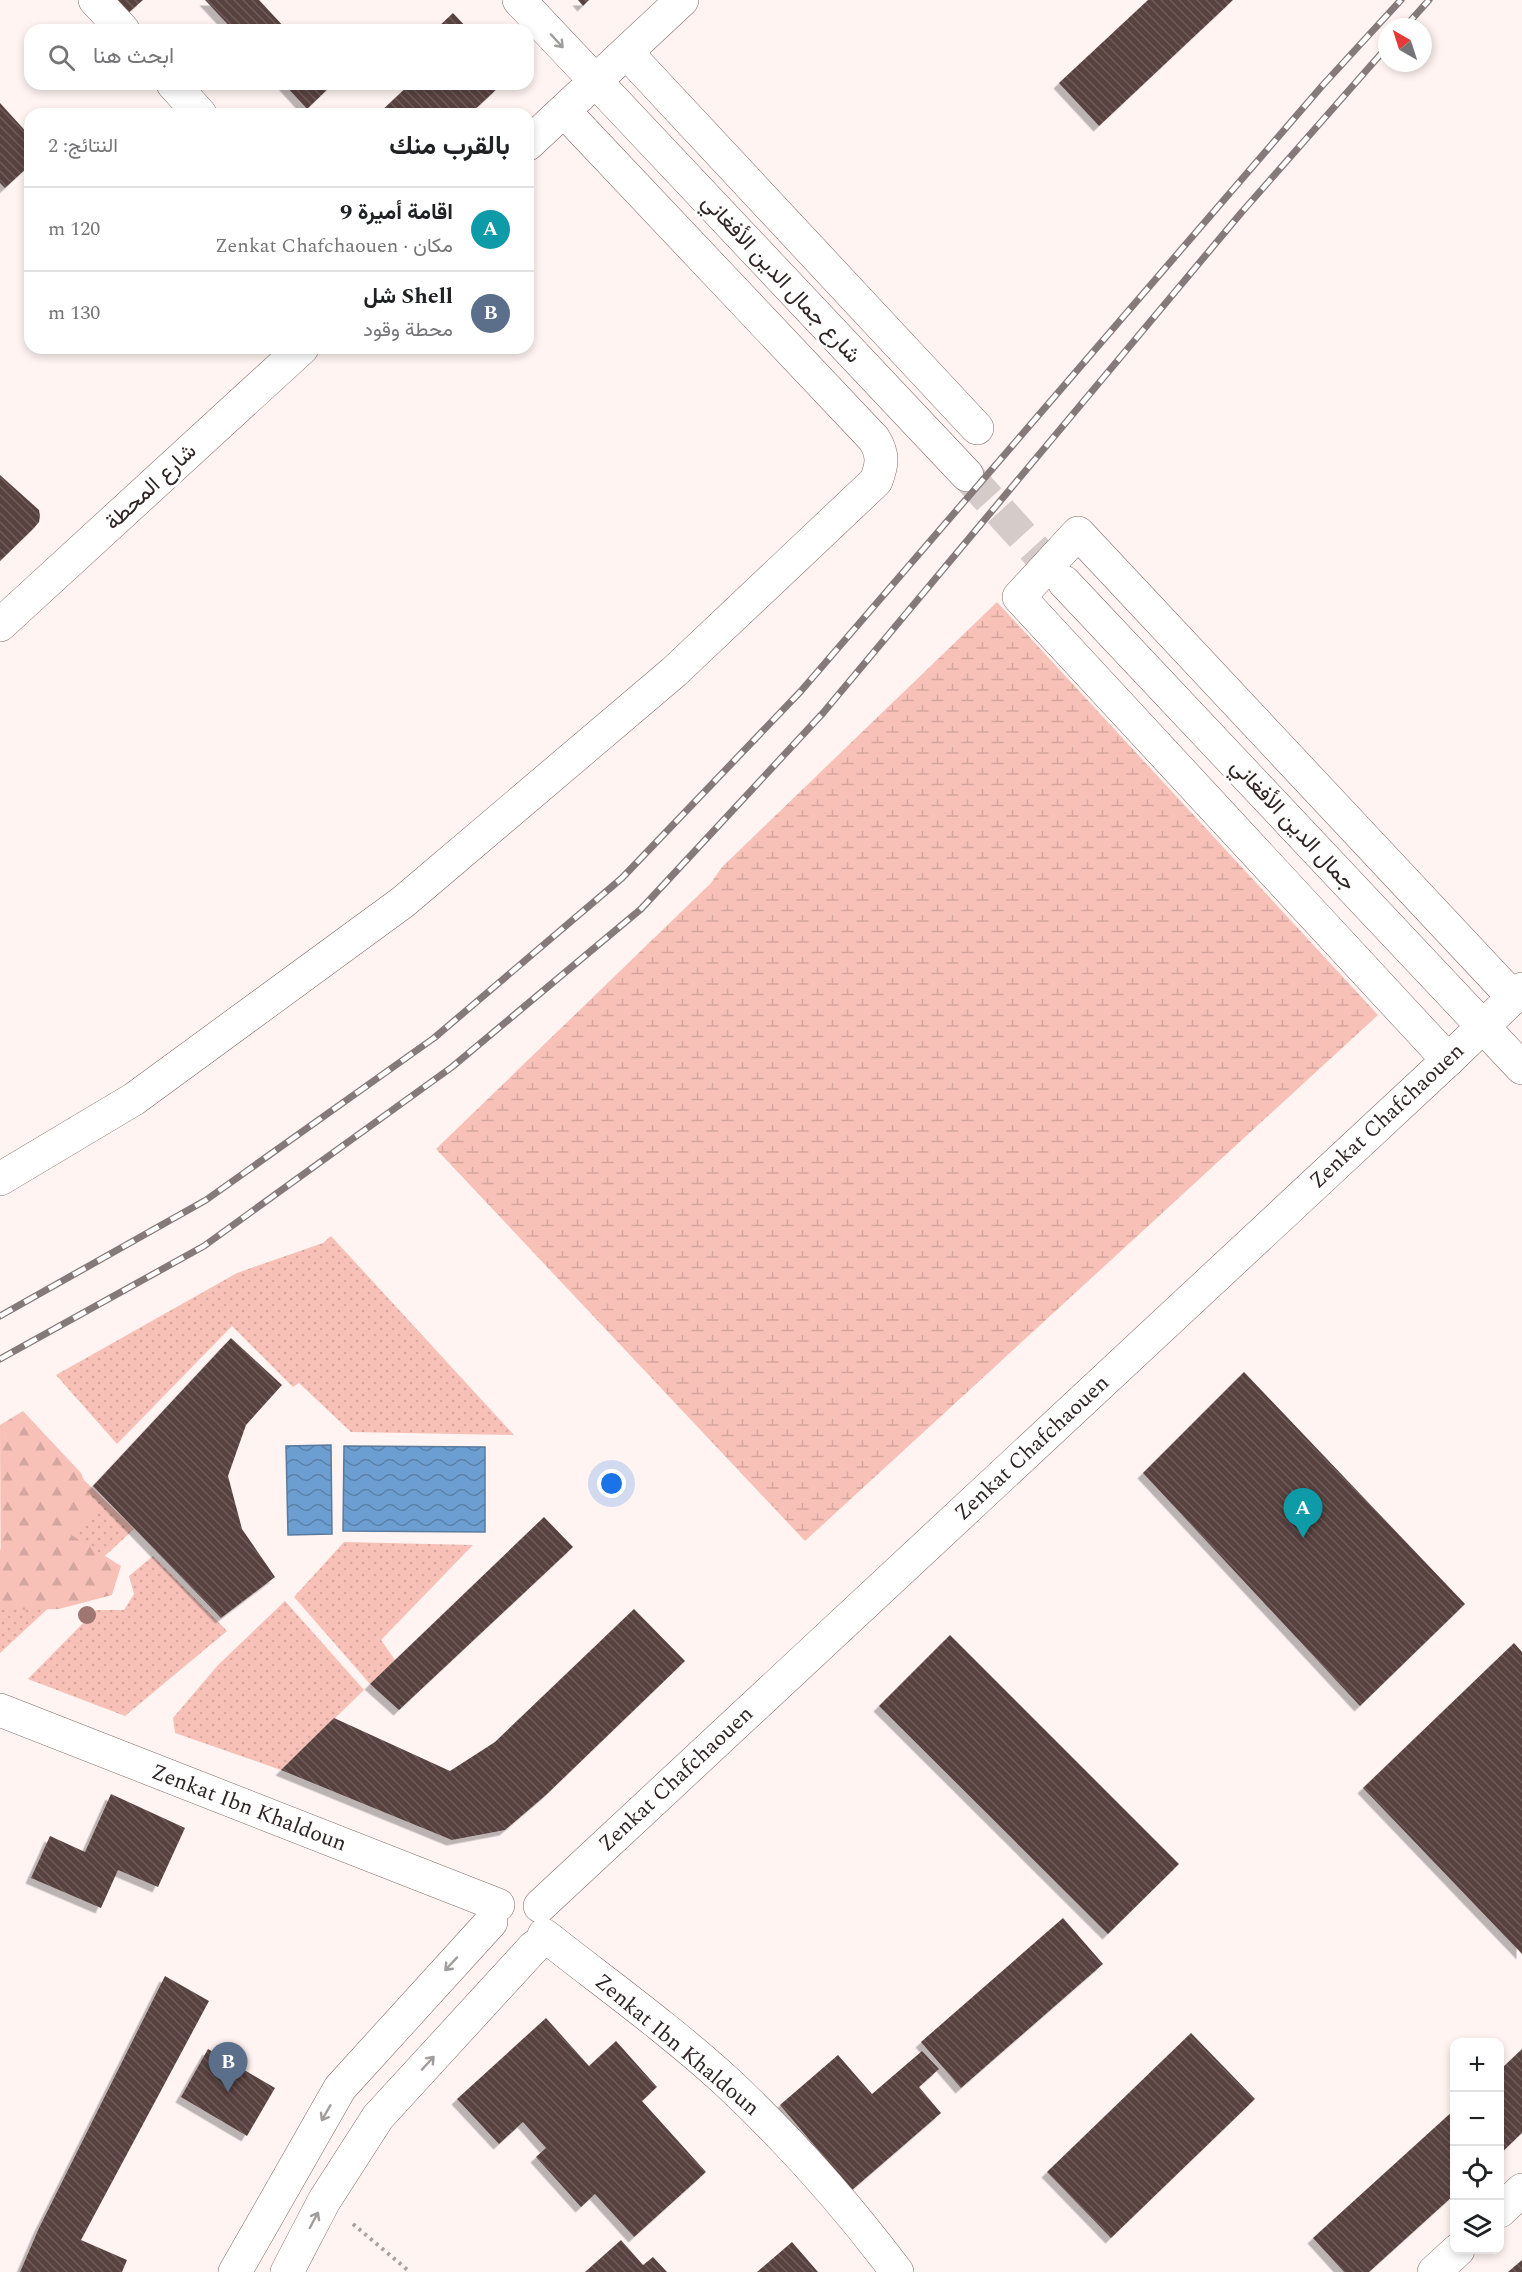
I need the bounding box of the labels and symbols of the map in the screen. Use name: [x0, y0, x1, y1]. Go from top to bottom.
north arrow: [1378, 18, 1432, 72]
one-way arrow: [550, 33, 564, 48]
street label: شارع جمال الدين الأفغاني: [693, 187, 868, 372]
street label: شارع المحطة: [98, 436, 204, 538]
street label: جمال الدين الأفغاني: [1222, 751, 1364, 900]
street label: Zenkat Chafchaouen: [1302, 1035, 1472, 1197]
street label: Zenkat Chafchaouen: [947, 1367, 1117, 1529]
your location: [597, 1469, 626, 1498]
pin: A: [1284, 1488, 1322, 1538]
street label: Zenkat Chafchaouen: [591, 1698, 761, 1860]
street label: Zenkat Ibn Khaldoun: [146, 1756, 352, 1860]
one-way arrow: [444, 1957, 458, 1972]
street label: Zenkat Ibn Khaldoun: [587, 1966, 767, 2124]
pin: B: [208, 2042, 248, 2092]
one-way arrow: [420, 2056, 434, 2071]
one-way arrow: [320, 2104, 332, 2121]
one-way arrow: [309, 2212, 320, 2230]

